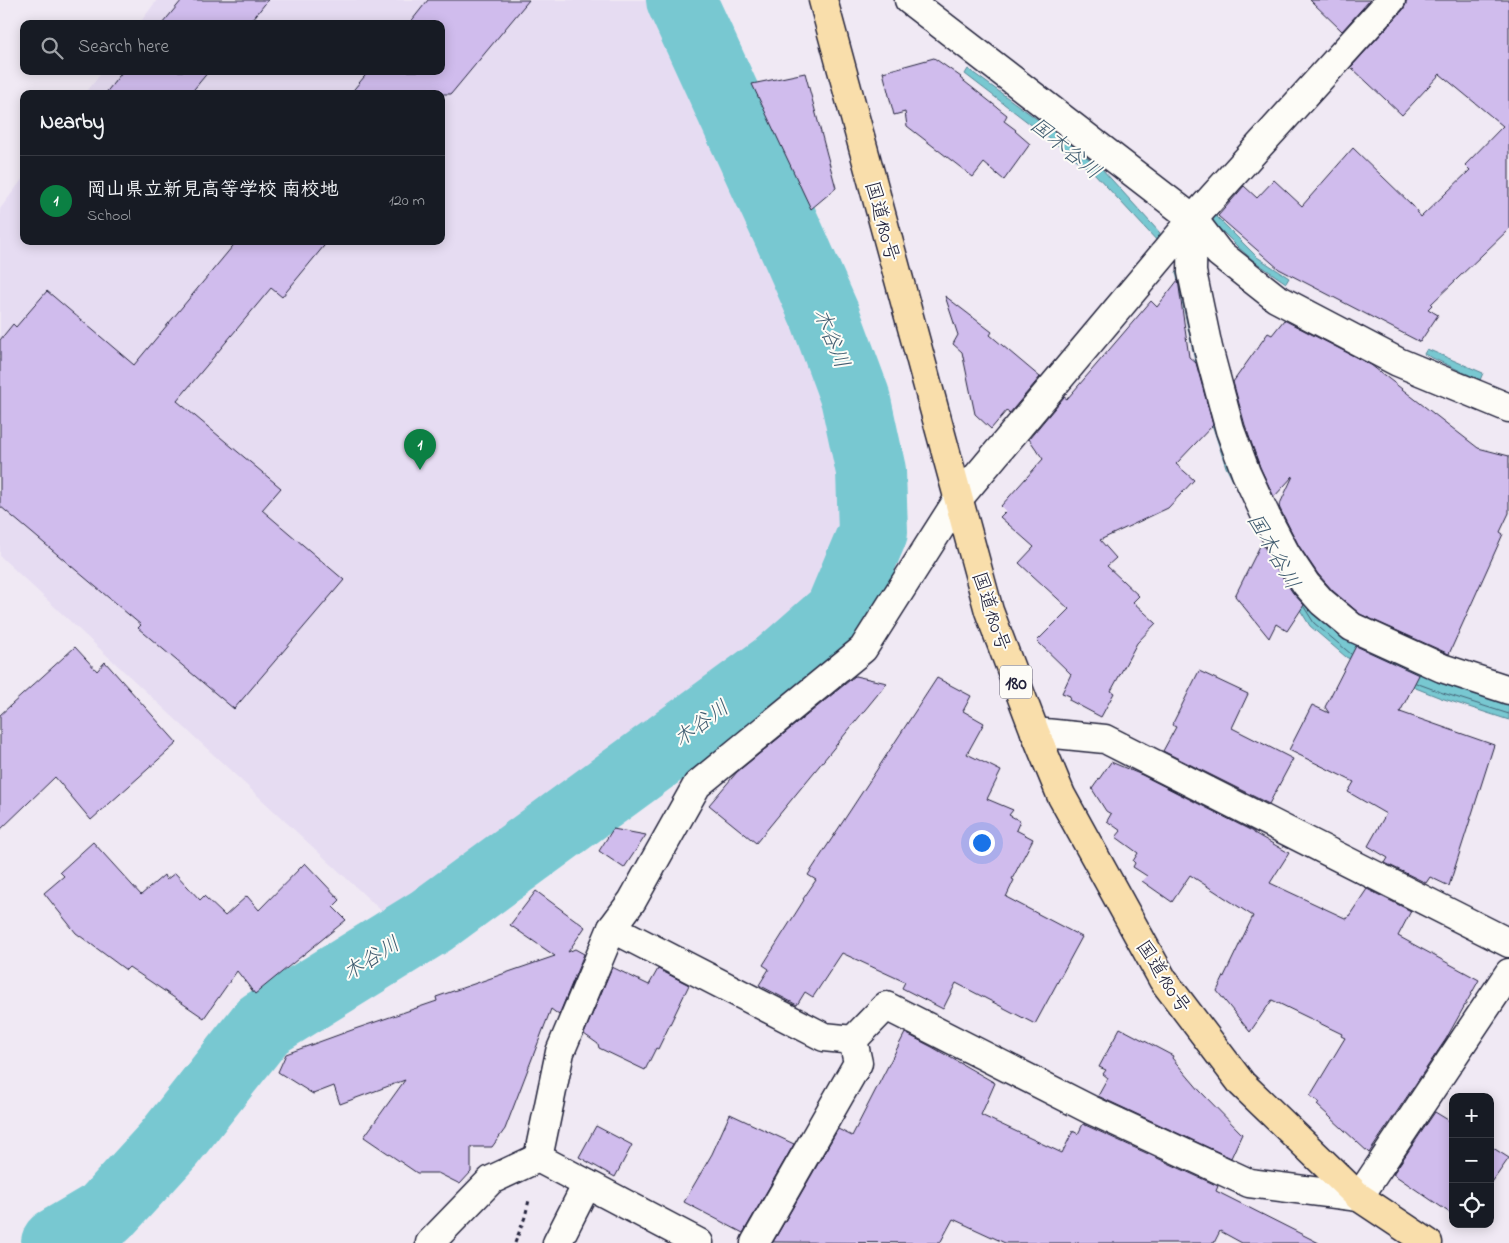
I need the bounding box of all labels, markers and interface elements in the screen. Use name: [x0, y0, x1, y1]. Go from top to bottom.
search box: [20, 20, 445, 75]
icon: search: [38, 34, 66, 62]
text: Search here: [78, 34, 169, 61]
text: Nearby: [40, 108, 104, 138]
water label: 国木谷川: [1023, 111, 1107, 188]
text: 岡山県立新見高等学校 南校地: [87, 177, 339, 204]
street label: 国道180号: [856, 178, 905, 265]
text: 1: [53, 189, 59, 213]
text: 120 m: [389, 189, 425, 213]
text: School: [87, 204, 131, 228]
water label: 木谷川: [804, 304, 856, 374]
pin: 1: [404, 429, 436, 470]
water label: 国木谷川: [1238, 508, 1306, 596]
street label: 国道180号: [963, 568, 1016, 655]
road number: 180: [1000, 666, 1032, 699]
water label: 木谷川: [668, 694, 736, 755]
your location: [969, 830, 995, 856]
water label: 木谷川: [337, 930, 407, 989]
street label: 国道180号: [1127, 935, 1197, 1020]
map controls: [1449, 1093, 1494, 1228]
button: +: [1449, 1093, 1494, 1138]
button: −: [1449, 1138, 1494, 1183]
button: locate: [1449, 1183, 1494, 1228]

